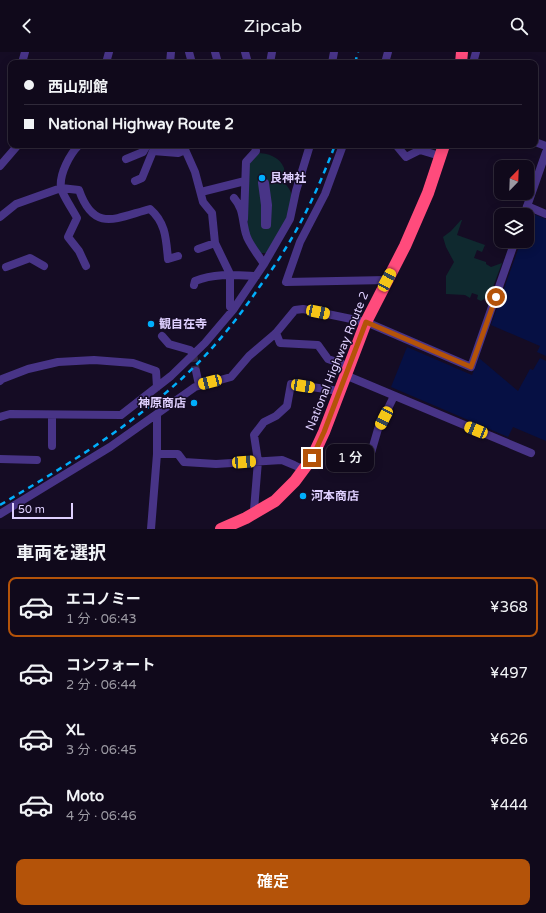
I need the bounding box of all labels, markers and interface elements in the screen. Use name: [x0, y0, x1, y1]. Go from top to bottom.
icon: back: [16, 15, 38, 37]
text: Zipcab: [244, 15, 302, 37]
icon: search: [508, 15, 530, 37]
text: 西山別館: [48, 78, 108, 96]
text: National Highway Route 2: [48, 115, 234, 133]
north arrow: [494, 160, 534, 200]
map controls: [494, 160, 534, 248]
place label: 艮神社: [270, 171, 306, 185]
marker: 艮神社: [257, 173, 267, 183]
button: layers: [494, 208, 534, 248]
car: [376, 267, 398, 293]
route start: [487, 288, 505, 306]
street label: National Highway Route 2: [303, 289, 371, 433]
car: [305, 304, 331, 320]
place label: 観自在寺: [159, 317, 207, 331]
marker: 観自在寺: [146, 319, 156, 329]
car: [197, 373, 223, 391]
car: [290, 378, 316, 394]
place label: 神原商店: [138, 396, 186, 410]
marker: 神原商店: [189, 398, 199, 408]
car: [373, 405, 395, 431]
car: [463, 420, 489, 440]
callout: 1 分: [326, 444, 374, 472]
route end: [303, 449, 321, 467]
text: 1 分: [338, 450, 362, 466]
car: [232, 455, 256, 469]
place label: 河本商店: [311, 489, 359, 503]
marker: 河本商店: [298, 491, 308, 501]
scale bar: [12, 501, 73, 520]
text: 50 m: [18, 503, 45, 516]
text: 車両を選択: [16, 542, 106, 564]
icon: car: [18, 589, 54, 625]
text: エコノミー: [66, 590, 141, 608]
text: ¥368: [490, 598, 528, 616]
text: 1 分 · 06:43: [66, 611, 137, 627]
icon: car: [18, 655, 54, 691]
text: コンフォート: [66, 656, 156, 674]
text: ¥497: [490, 664, 528, 682]
text: 2 分 · 06:44: [66, 677, 137, 693]
icon: car: [18, 721, 54, 757]
text: XL: [66, 721, 85, 739]
text: ¥626: [490, 730, 528, 748]
text: 3 分 · 06:45: [66, 742, 137, 758]
icon: car: [18, 787, 54, 823]
text: Moto: [66, 787, 104, 805]
text: ¥444: [490, 796, 528, 814]
text: 4 分 · 06:46: [66, 808, 137, 824]
button: 確定: [16, 859, 530, 905]

